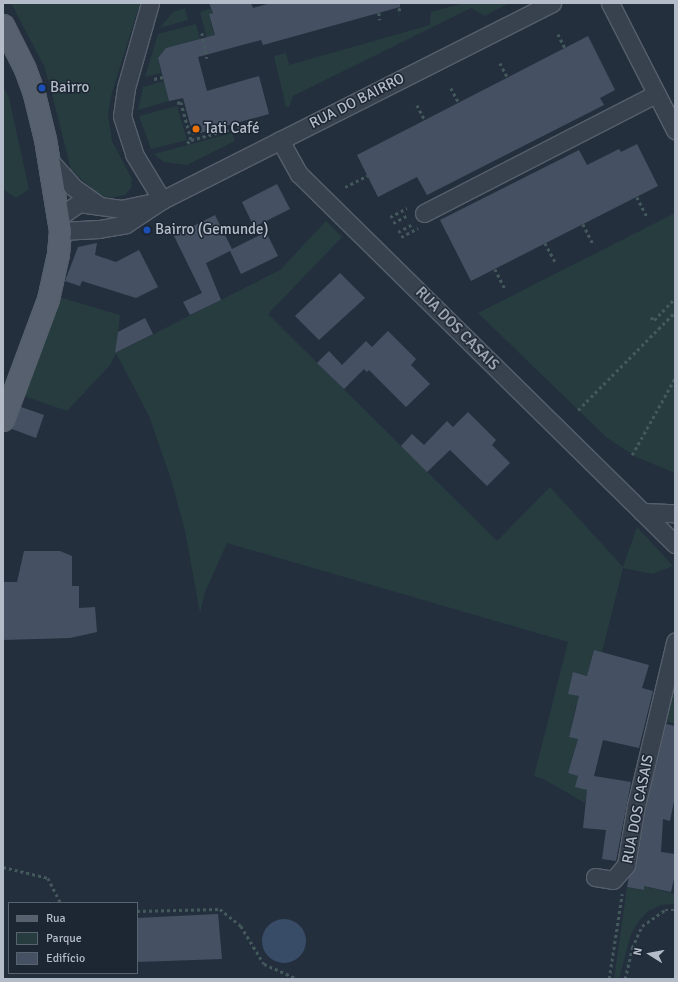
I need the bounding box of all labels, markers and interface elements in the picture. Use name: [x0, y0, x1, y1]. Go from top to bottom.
street label: RUA DO BAIRRO: [306, 69, 408, 133]
place label: Bairro: [50, 79, 89, 97]
marker: Bairro: [37, 83, 47, 93]
place label: Tati Café: [204, 120, 259, 138]
marker: Tati Café: [191, 124, 201, 134]
place label: Bairro (Gemunde): [155, 221, 269, 239]
marker: Bairro (Gemunde): [142, 225, 152, 235]
street label: RUA DOS CASAIS: [411, 283, 503, 375]
street label: RUA DOS CASAIS: [619, 753, 657, 865]
legend: [8, 902, 138, 974]
text: Rua: [46, 911, 66, 926]
text: Parque: [46, 931, 82, 946]
north arrow: [630, 934, 670, 974]
text: N: [631, 947, 645, 957]
text: Edifício: [46, 951, 85, 966]

